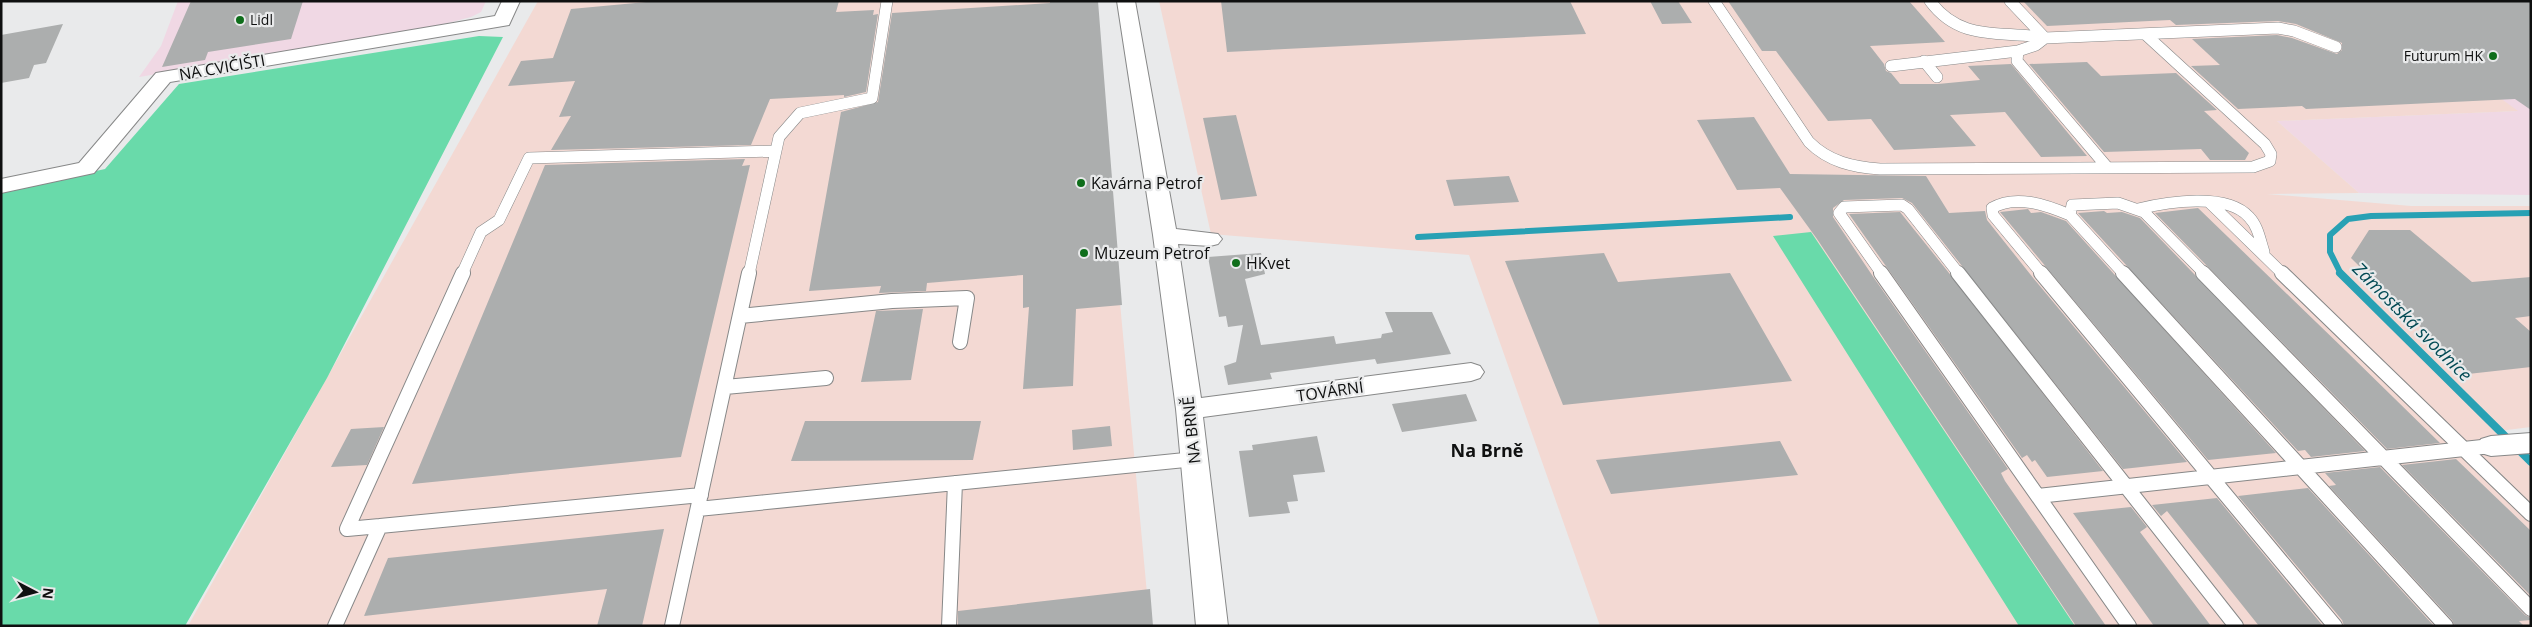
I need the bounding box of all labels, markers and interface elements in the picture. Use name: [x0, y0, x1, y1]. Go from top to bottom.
place label: Lidl: [250, 10, 273, 29]
marker: Lidl: [234, 14, 246, 26]
place label: Futurum HK: [2404, 46, 2483, 65]
street label: NA CVIČIŠTI: [177, 49, 267, 85]
marker: Futurum HK: [2487, 50, 2499, 62]
place label: Kavárna Petrof: [1091, 172, 1203, 194]
marker: Kavárna Petrof: [1075, 177, 1087, 189]
place label: Muzeum Petrof: [1094, 242, 1211, 264]
marker: Muzeum Petrof: [1078, 247, 1090, 259]
place label: HKvet: [1246, 252, 1291, 274]
water label: Zámostská svodnice: [2347, 256, 2478, 386]
marker: HKvet: [1230, 257, 1242, 269]
street label: TOVÁRNÍ: [1295, 375, 1365, 407]
street label: NA BRNĚ: [1177, 395, 1205, 465]
district label: Na Brně: [1451, 438, 1523, 462]
north arrow: [10, 567, 60, 617]
text: N: [38, 587, 58, 600]

